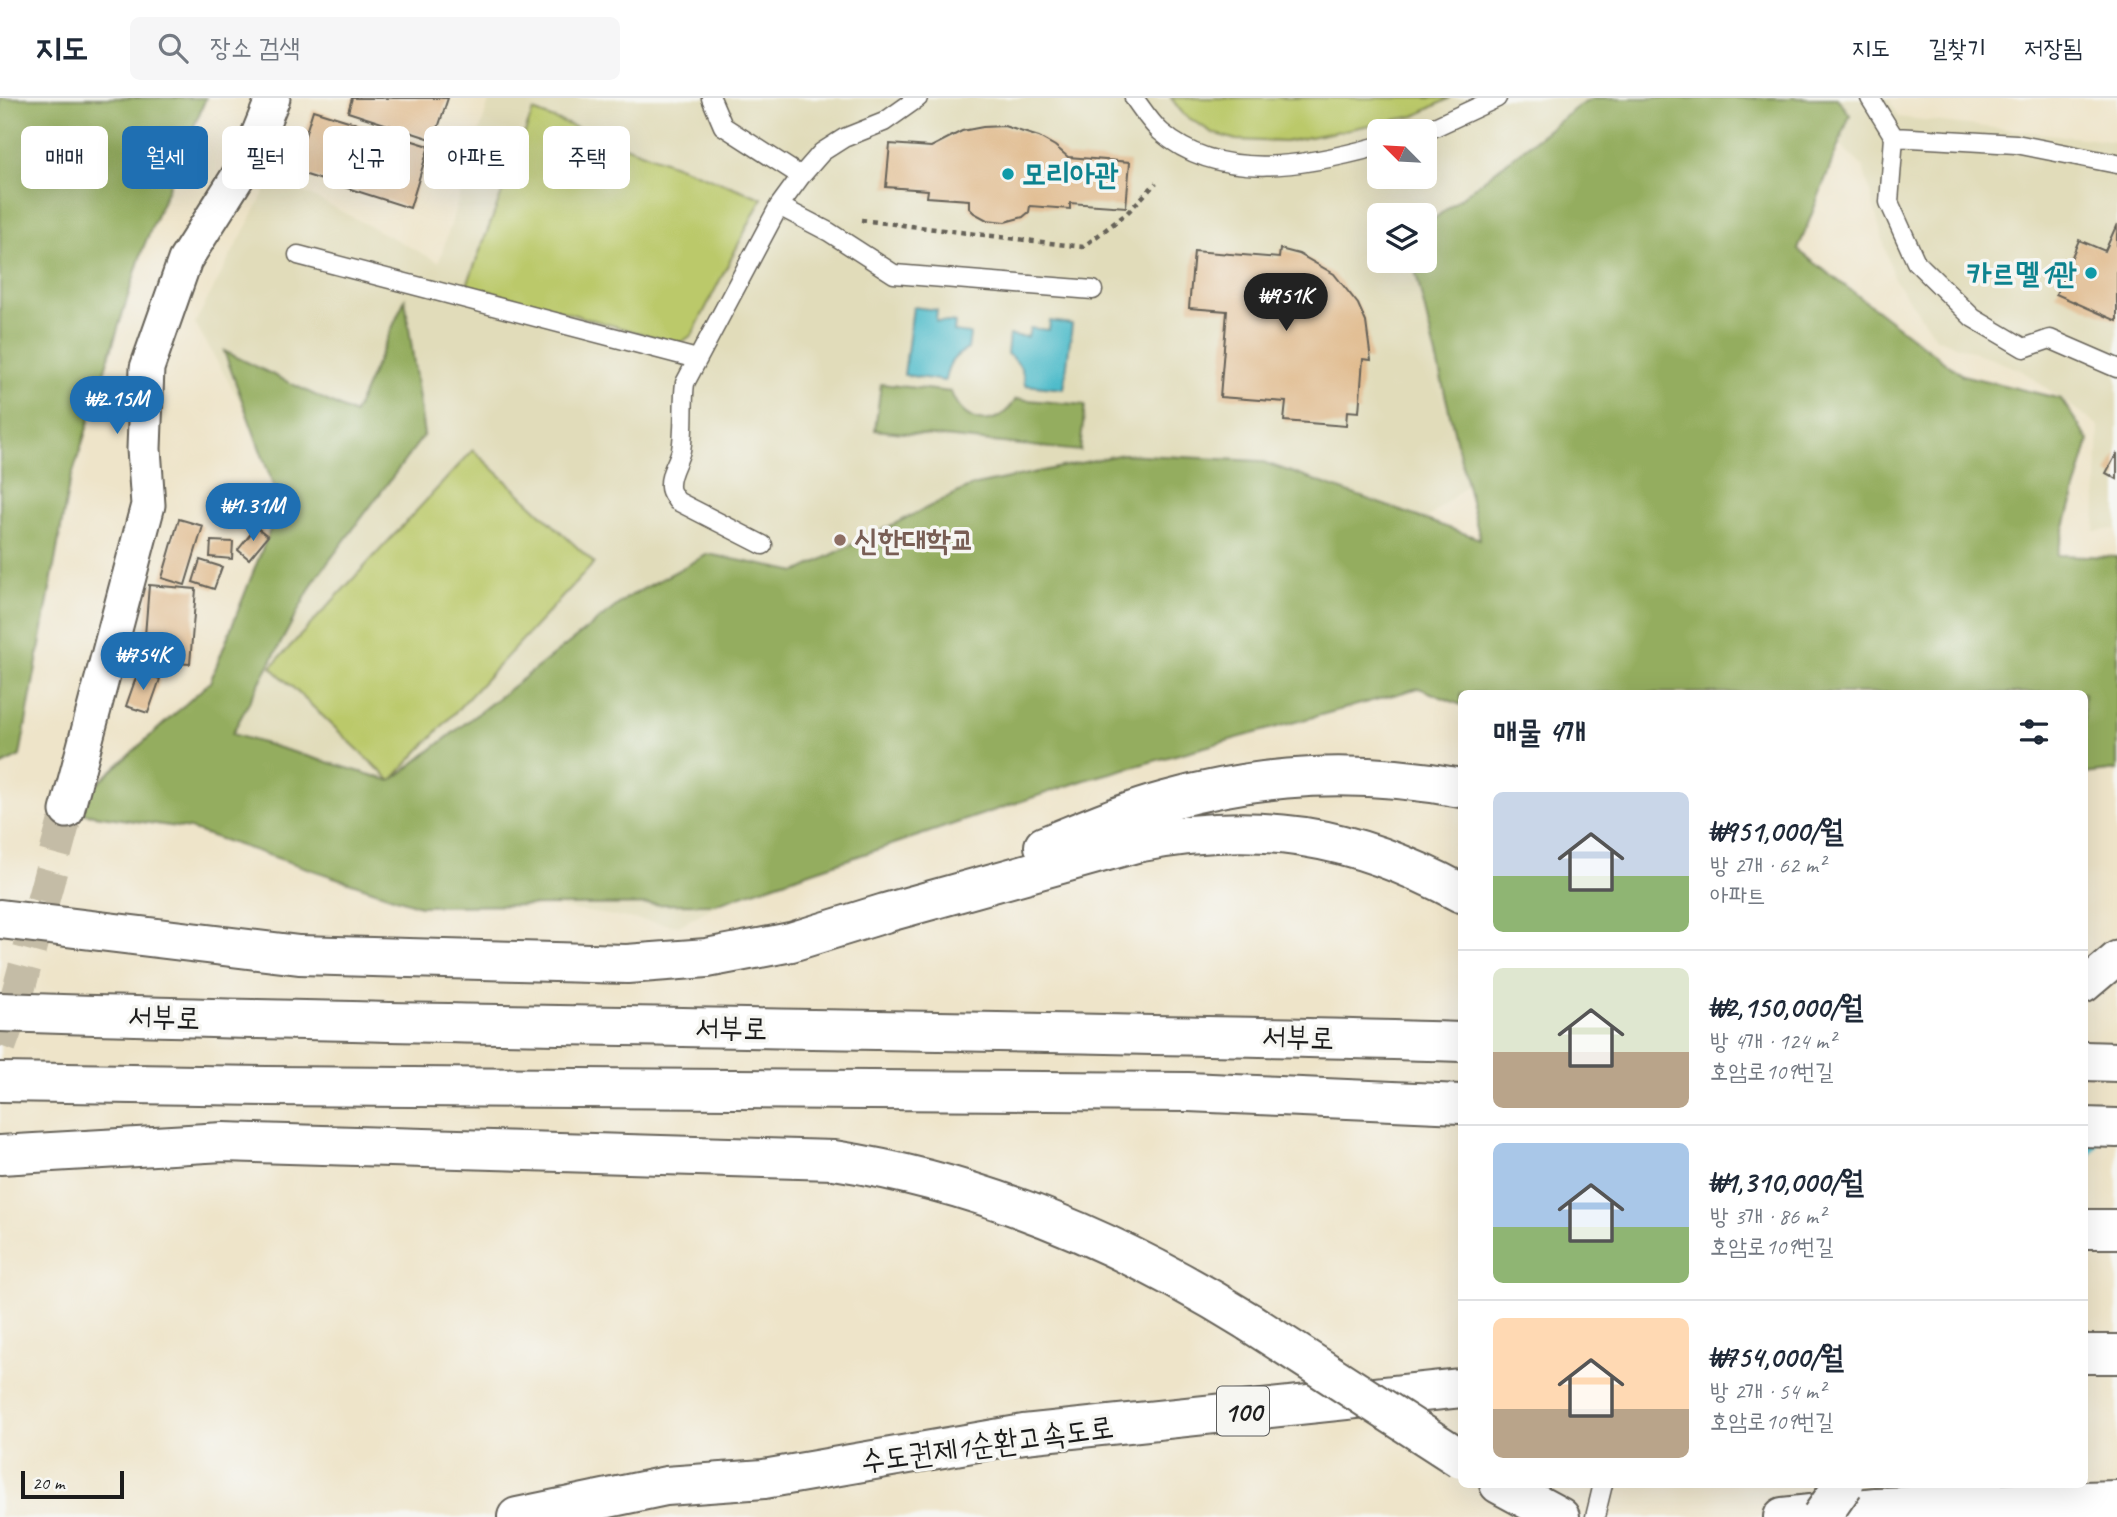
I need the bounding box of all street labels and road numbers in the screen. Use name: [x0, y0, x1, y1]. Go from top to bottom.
street label: 서부로: [127, 997, 201, 1037]
street label: 서부로: [694, 1008, 768, 1048]
street label: 서부로: [1261, 1017, 1335, 1057]
road number: 100: [1217, 1386, 1269, 1436]
street label: 수도권제1순환고속도로: [858, 1407, 1116, 1481]

